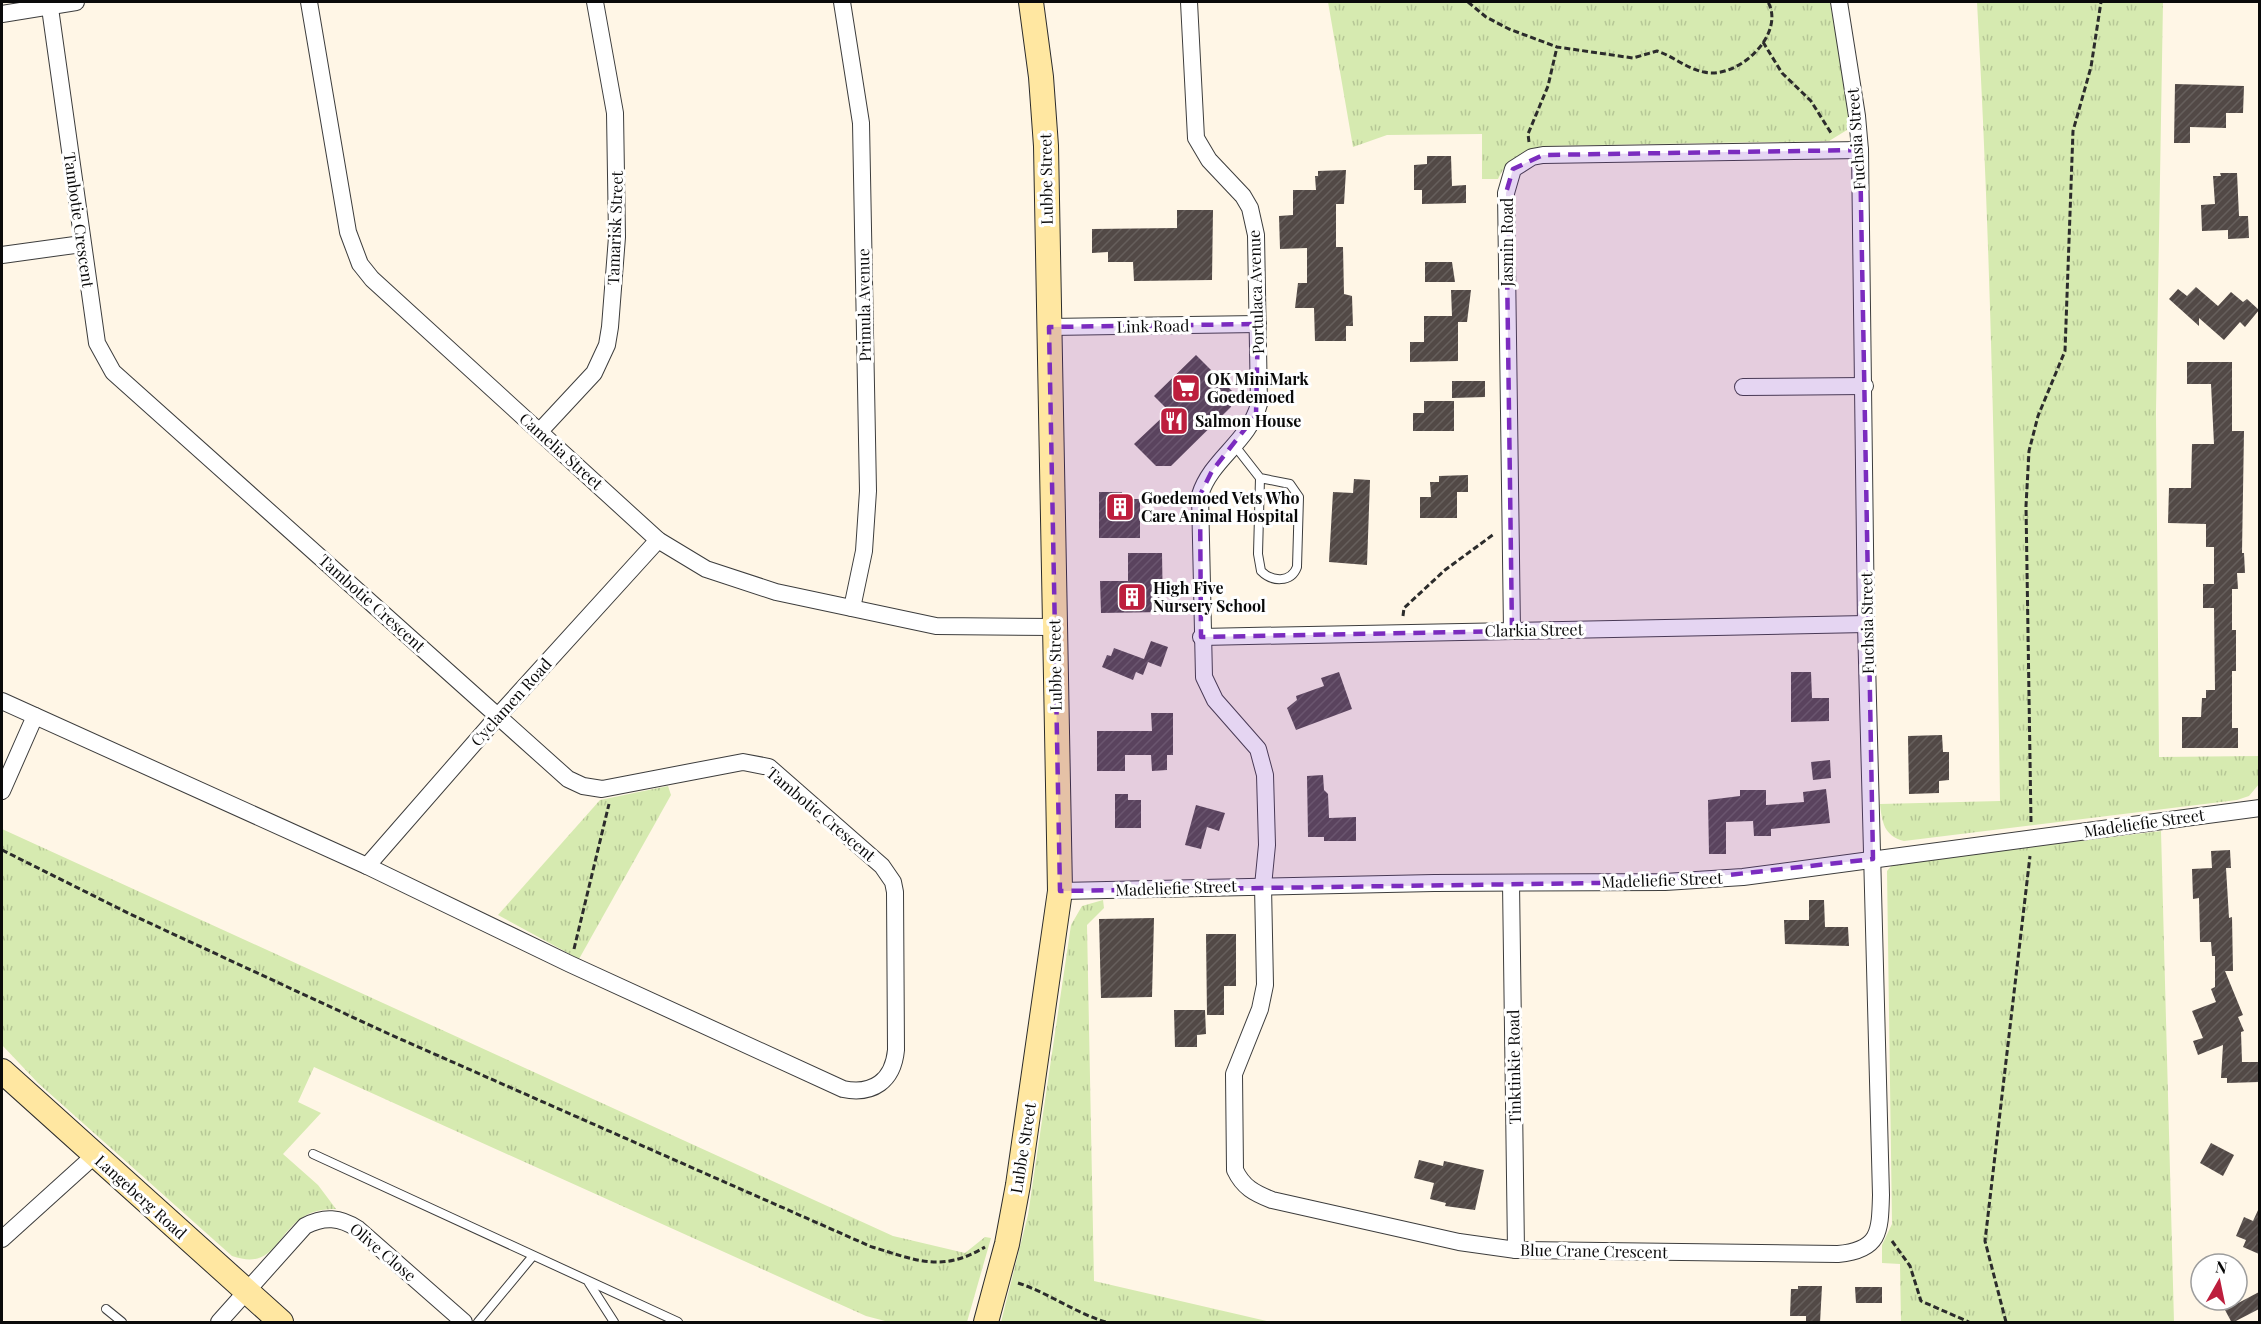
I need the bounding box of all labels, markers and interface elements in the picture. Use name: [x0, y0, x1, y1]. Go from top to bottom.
street label: Fuchsia Street: [1841, 87, 1870, 191]
street label: Lubbe Street: [1034, 133, 1057, 225]
street label: Tambotie Crescent: [60, 151, 99, 289]
street label: Tamarisk Street: [602, 170, 627, 286]
street label: Jasmin Road: [1496, 198, 1517, 287]
street label: Portulaca Avenue: [1243, 230, 1268, 355]
street label: Primula Avenue: [852, 248, 875, 362]
street label: Link Road: [1116, 314, 1189, 337]
place label: OK MiniMark Goedemoed: [1207, 368, 1309, 407]
supermarket icon: OK MiniMark Goedemoed: [1170, 372, 1202, 404]
restaurant icon: Salmon House: [1158, 405, 1190, 437]
street label: Camelia Street: [515, 408, 608, 494]
place label: Salmon House: [1195, 410, 1301, 431]
place label: Goedemoed Vets Who Care Animal Hospital: [1141, 487, 1299, 526]
building icon: Goedemoed Vets Who Care Animal Hospital: [1104, 491, 1136, 523]
street label: Tambotie Crescent: [315, 549, 430, 656]
street label: Fuchsia Street: [1855, 571, 1878, 674]
place label: High Five Nursery School: [1153, 577, 1266, 616]
building icon: High Five Nursery School: [1116, 581, 1148, 613]
street label: Clarkia Street: [1485, 618, 1584, 641]
street label: Lubbe Street: [1043, 619, 1066, 711]
street label: Cyclamen Road: [466, 653, 556, 750]
street label: Tambotie Crescent: [762, 762, 881, 866]
street label: Madeliefie Street: [2082, 804, 2206, 841]
street label: Madeliefie Street: [1601, 867, 1723, 892]
street label: Madeliefie Street: [1115, 875, 1237, 900]
street label: Tinktinkie Road: [1502, 1009, 1525, 1125]
street label: Lubbe Street: [1005, 1101, 1040, 1195]
street label: Langeberg Road: [91, 1150, 192, 1243]
street label: Olive Close: [346, 1218, 421, 1285]
street label: Blue Crane Crescent: [1520, 1239, 1668, 1262]
north arrow: [2189, 1252, 2249, 1312]
text: N: [2214, 1255, 2229, 1278]

